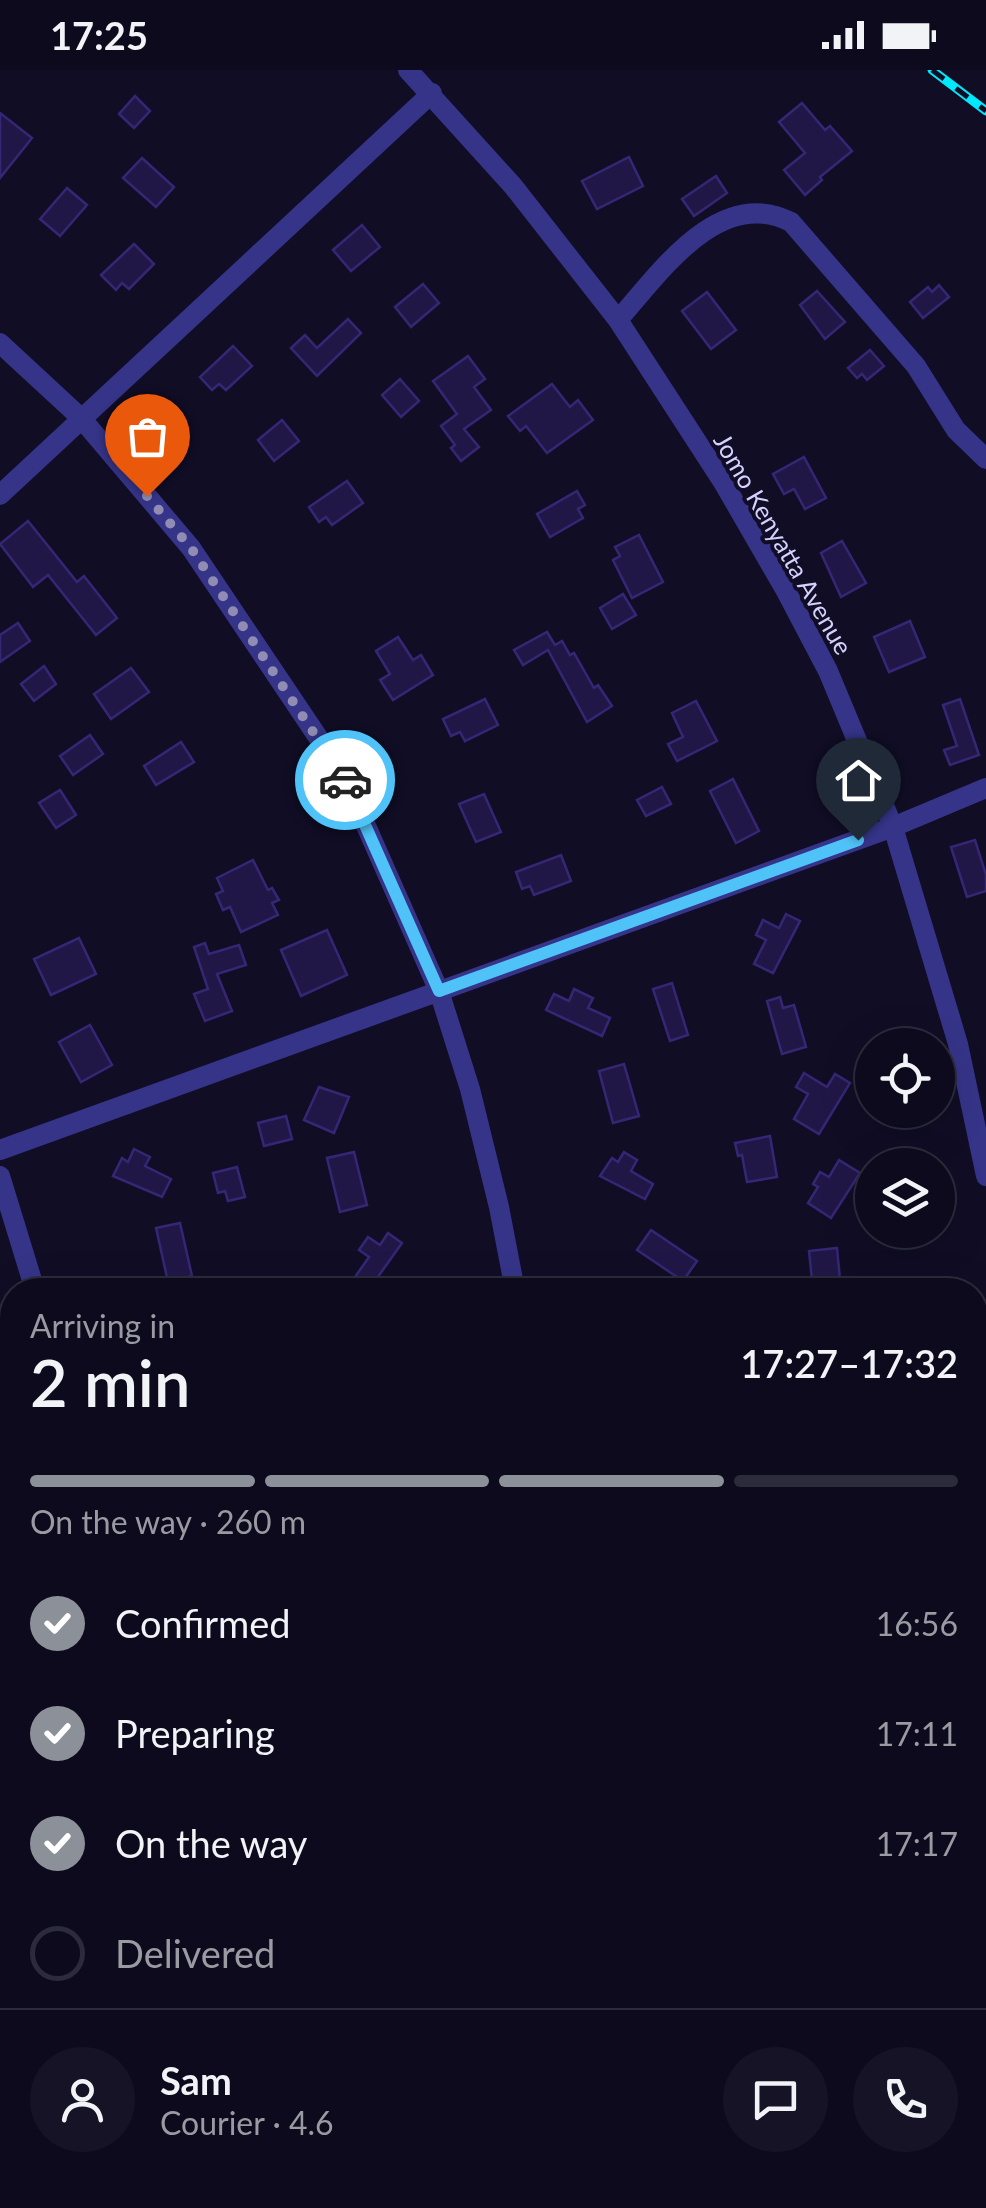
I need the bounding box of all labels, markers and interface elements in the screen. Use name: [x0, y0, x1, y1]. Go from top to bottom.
text: 17:25: [50, 12, 148, 58]
pin: [105, 394, 190, 497]
icon: bag: [120, 409, 175, 464]
street label: Jomo Kenyatta Avenue: [708, 427, 860, 660]
courier: [295, 730, 395, 830]
pin: [816, 738, 901, 841]
icon: car: [318, 753, 373, 808]
icon: home: [831, 753, 886, 808]
map controls: [855, 1028, 955, 1248]
button: locate: [855, 1028, 955, 1128]
button: layers: [855, 1148, 955, 1248]
text: Arriving in: [30, 1306, 175, 1345]
text: 17:27–17:32: [740, 1340, 958, 1386]
text: 2 min: [30, 1343, 190, 1421]
text: On the way · 260 m: [30, 1502, 306, 1541]
icon: check: [30, 1596, 85, 1651]
text: Confirmed: [115, 1600, 291, 1646]
text: 16:56: [876, 1604, 958, 1643]
icon: check: [30, 1706, 85, 1761]
text: Preparing: [115, 1710, 275, 1756]
text: 17:11: [876, 1714, 958, 1753]
icon: check: [30, 1816, 85, 1871]
text: On the way: [115, 1820, 307, 1866]
text: 17:17: [876, 1824, 958, 1863]
text: Delivered: [115, 1930, 275, 1976]
button: person: [30, 2047, 135, 2152]
button: chat: [723, 2047, 828, 2152]
button: phone: [853, 2047, 958, 2152]
text: Sam: [160, 2057, 232, 2103]
text: Courier · 4.6: [160, 2103, 334, 2142]

